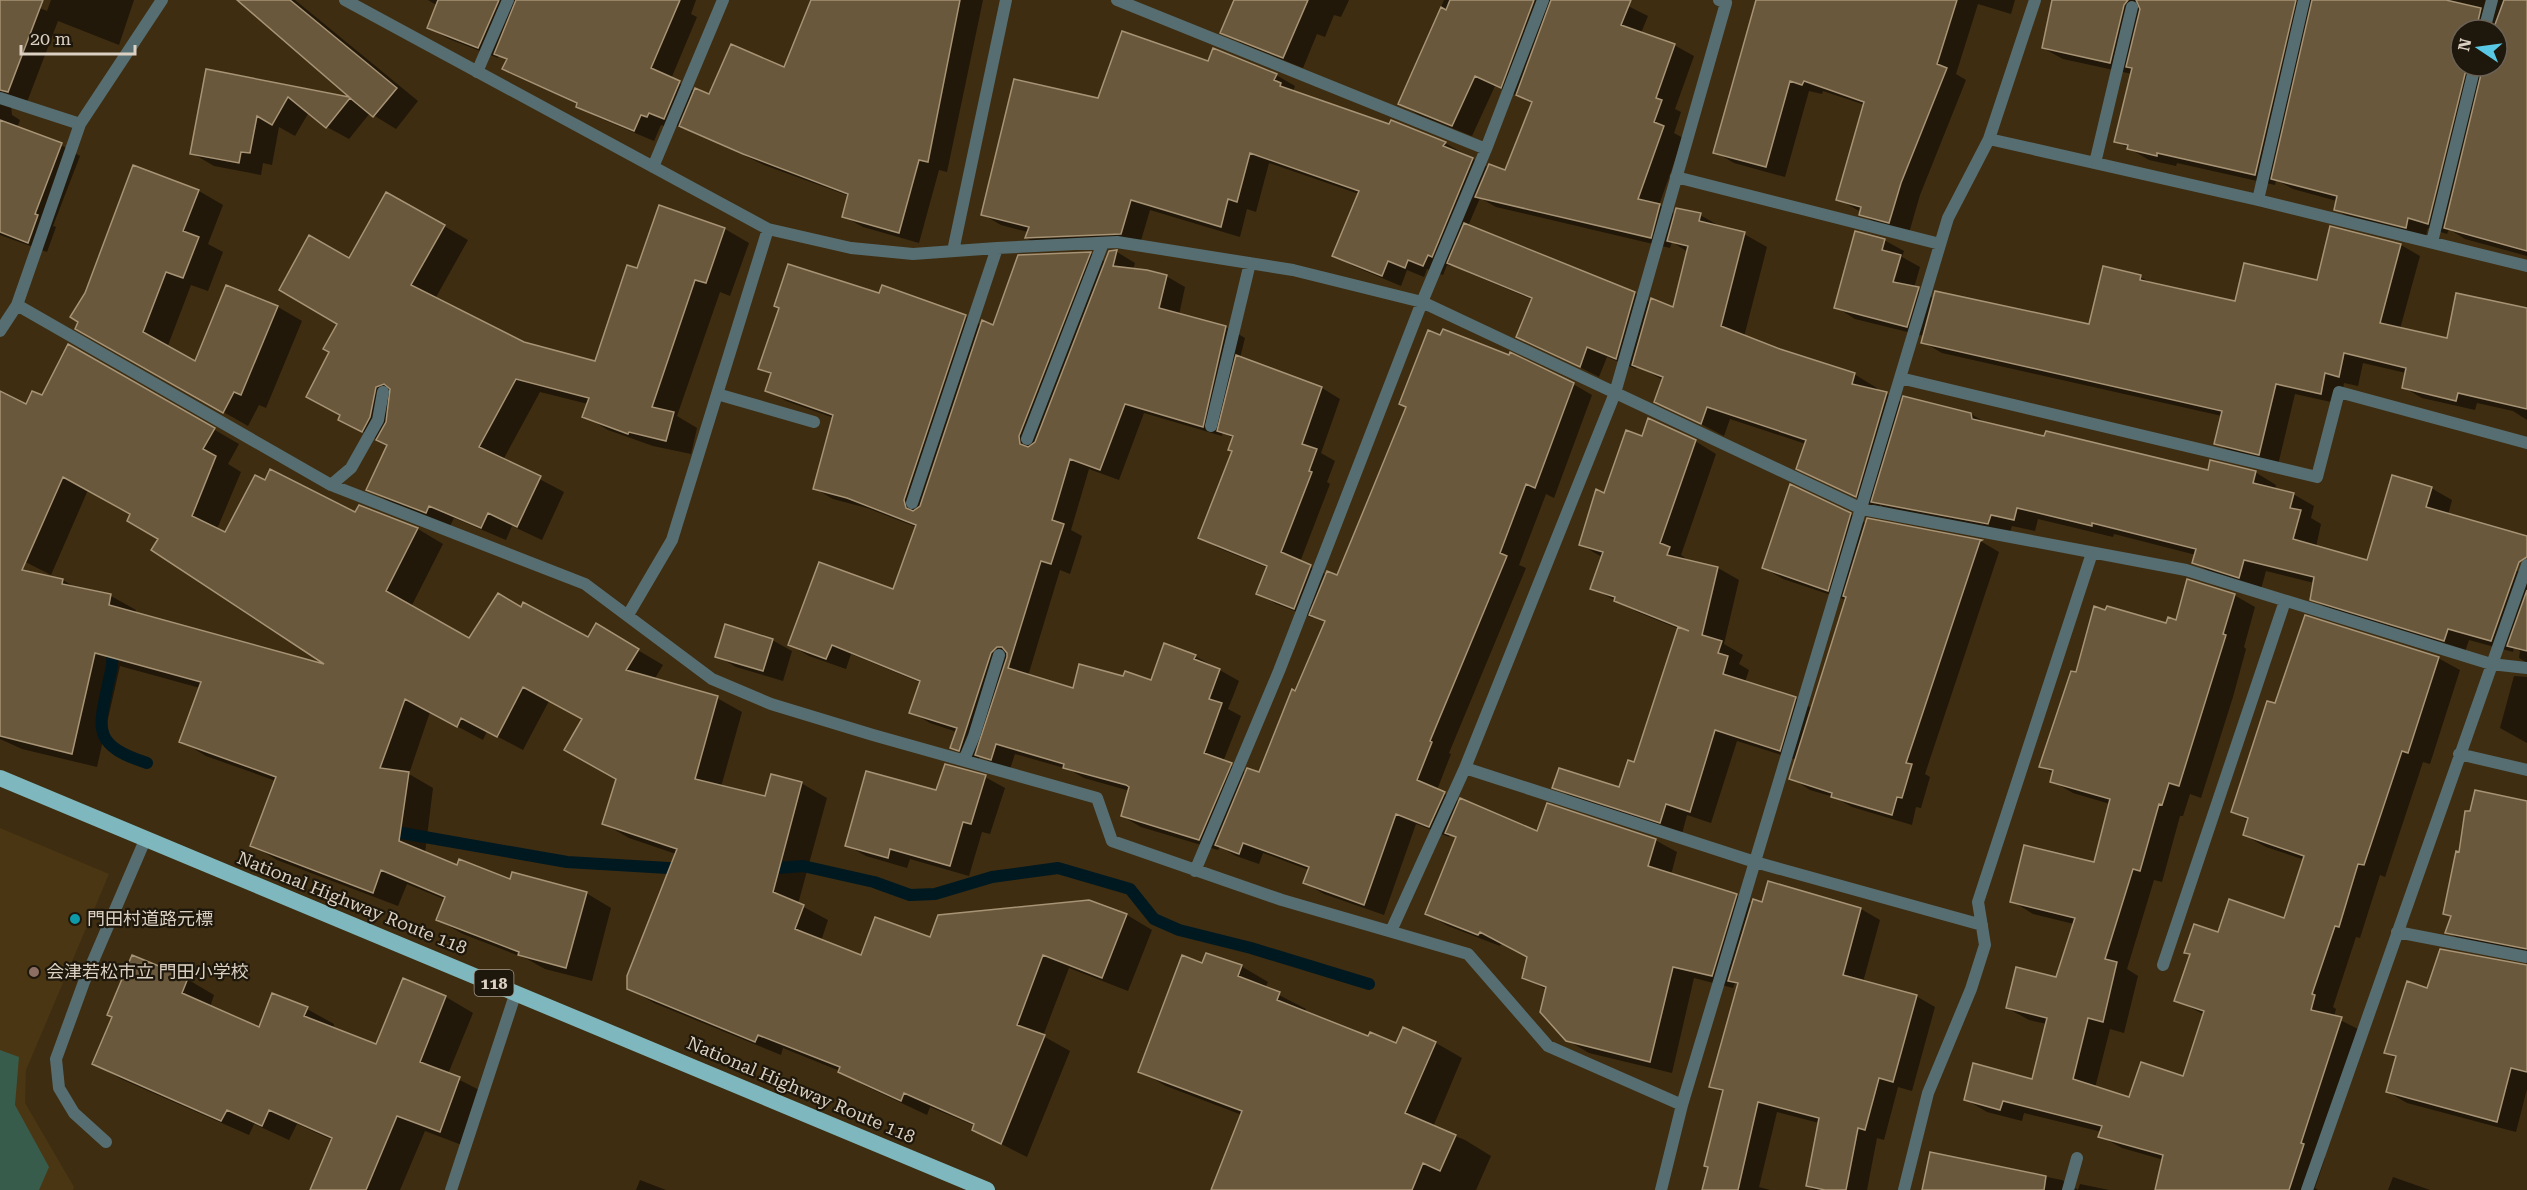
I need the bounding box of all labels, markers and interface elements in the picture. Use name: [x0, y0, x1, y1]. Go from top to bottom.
scale bar: [21, 18, 135, 56]
north arrow: [2449, 18, 2509, 78]
text: 20 m: [30, 28, 71, 49]
text: N: [2454, 37, 2476, 53]
street label: National Highway Route 118: [234, 847, 470, 958]
place label: 門田村道路元標: [87, 908, 213, 929]
marker: 門田村道路元標: [68, 912, 82, 926]
place label: 会津若松市立 門田小学校: [46, 961, 249, 982]
marker: 会津若松市立 門田小学校: [27, 965, 41, 979]
road number: 118: [474, 970, 514, 996]
street label: National Highway Route 118: [684, 1032, 918, 1147]

